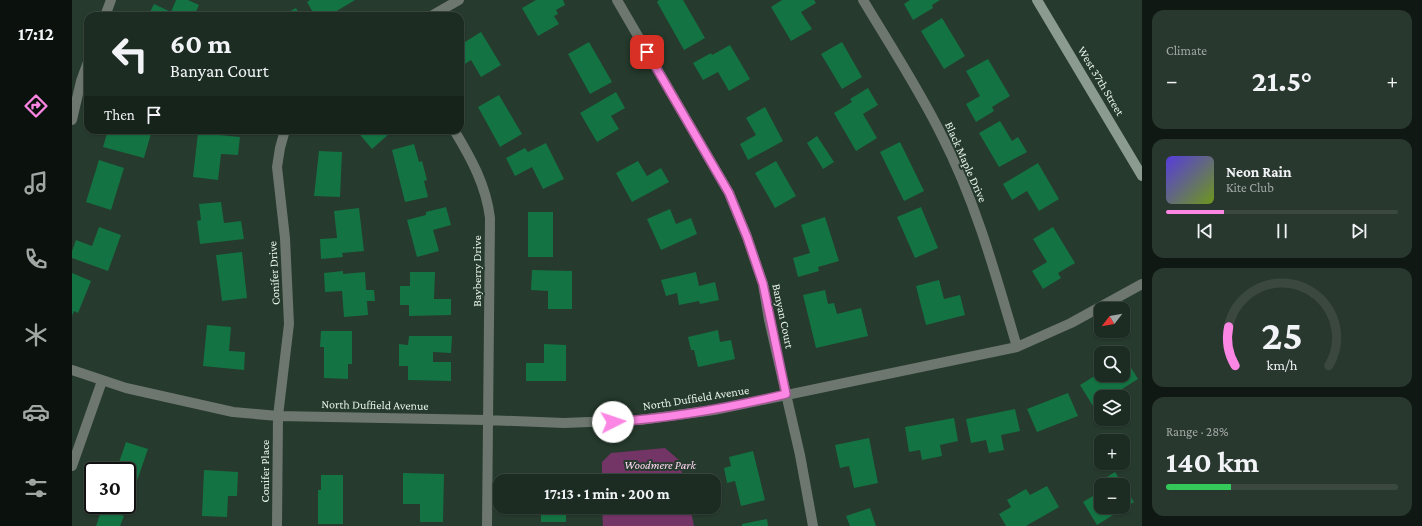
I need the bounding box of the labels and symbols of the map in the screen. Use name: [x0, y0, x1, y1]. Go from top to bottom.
pin: [630, 35, 664, 69]
street label: West 37th Street: [1075, 44, 1128, 119]
street label: Black Maple Drive: [942, 120, 990, 204]
street label: Bayberry Drive: [470, 235, 484, 307]
street label: Conifer Drive: [265, 241, 283, 305]
street label: Banyan Court: [769, 282, 797, 351]
north arrow: [1094, 302, 1130, 338]
street label: North Duffield Avenue: [642, 383, 750, 413]
street label: North Duffield Avenue: [321, 397, 429, 413]
position arrow: [592, 401, 634, 443]
street label: Conifer Place: [258, 440, 272, 502]
park label: Woodmere Park: [624, 458, 696, 472]
speed limit sign: 30: [84, 462, 136, 514]

